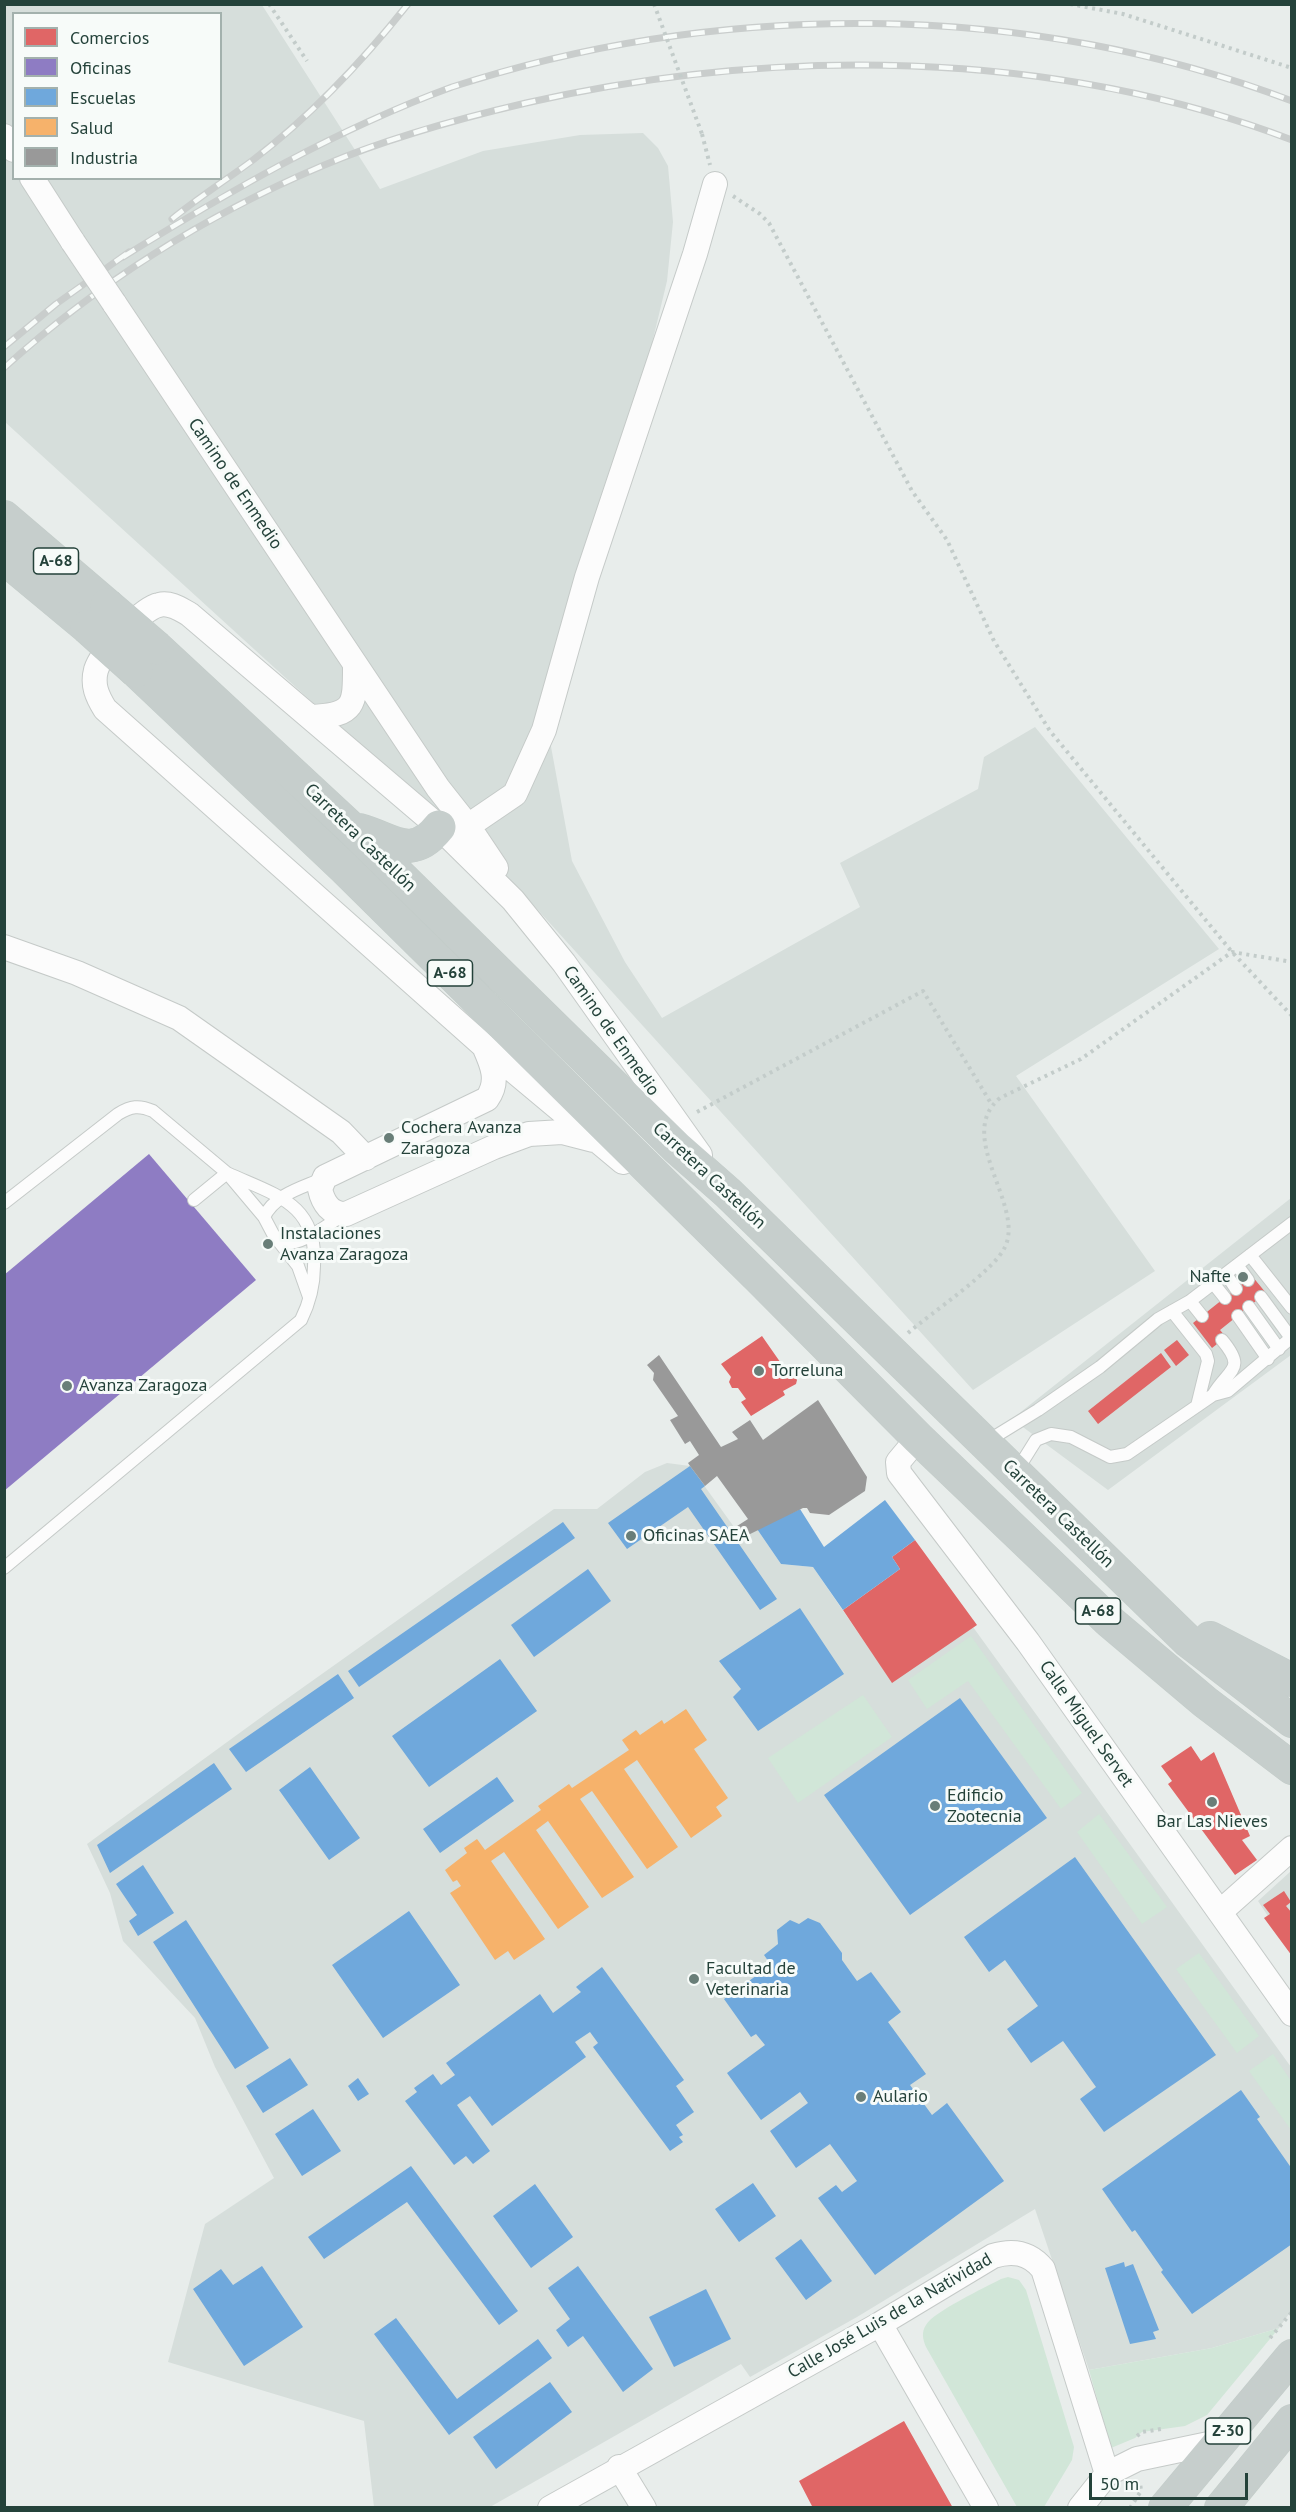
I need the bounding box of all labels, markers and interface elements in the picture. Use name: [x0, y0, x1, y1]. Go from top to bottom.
legend: [12, 12, 222, 180]
text: Comercios: [70, 26, 149, 49]
text: Oficinas: [70, 56, 131, 79]
text: Escuelas: [70, 86, 136, 109]
text: Salud: [70, 116, 113, 139]
text: Industria: [70, 146, 138, 169]
street label: Camino de Enmedio: [183, 414, 287, 554]
road number: A-68: [34, 548, 78, 574]
street label: Carretera Castellón: [300, 779, 420, 897]
road number: A-68: [428, 960, 472, 986]
street label: Camino de Enmedio: [558, 962, 664, 1100]
place label: Cochera Avanza Zaragoza: [401, 1117, 522, 1160]
street label: Carretera Castellón: [648, 1118, 770, 1234]
marker: Cochera Avanza Zaragoza: [382, 1131, 396, 1145]
place label: Instalaciones Avanza Zaragoza: [280, 1223, 409, 1266]
marker: Instalaciones Avanza Zaragoza: [261, 1237, 275, 1251]
place label: Nafte: [1189, 1266, 1231, 1288]
marker: Nafte: [1236, 1270, 1250, 1284]
place label: Torreluna: [771, 1360, 843, 1382]
marker: Torreluna: [752, 1364, 766, 1378]
place label: Avanza Zaragoza: [79, 1375, 208, 1397]
marker: Avanza Zaragoza: [60, 1379, 74, 1393]
street label: Carretera Castellón: [998, 1455, 1118, 1573]
place label: Oficinas SAEA: [643, 1525, 749, 1547]
marker: Oficinas SAEA: [624, 1529, 638, 1543]
road number: A-68: [1076, 1598, 1120, 1624]
street label: Calle Miguel Servet: [1034, 1657, 1138, 1791]
place label: Edificio Zootecnia: [947, 1785, 1022, 1828]
marker: Bar Las Nieves: [1205, 1795, 1219, 1809]
marker: Edificio Zootecnia: [928, 1799, 942, 1813]
place label: Bar Las Nieves: [1156, 1811, 1268, 1833]
place label: Facultad de Veterinaria: [706, 1958, 796, 2000]
marker: Facultad de Veterinaria: [687, 1972, 701, 1986]
place label: Aulario: [873, 2086, 928, 2108]
marker: Aulario: [854, 2090, 868, 2104]
street label: Calle José Luis de la Natividad: [784, 2249, 996, 2383]
road number: Z-30: [1206, 2418, 1250, 2444]
scale bar: [1092, 2461, 1251, 2499]
text: 50 m: [1100, 2472, 1139, 2495]

